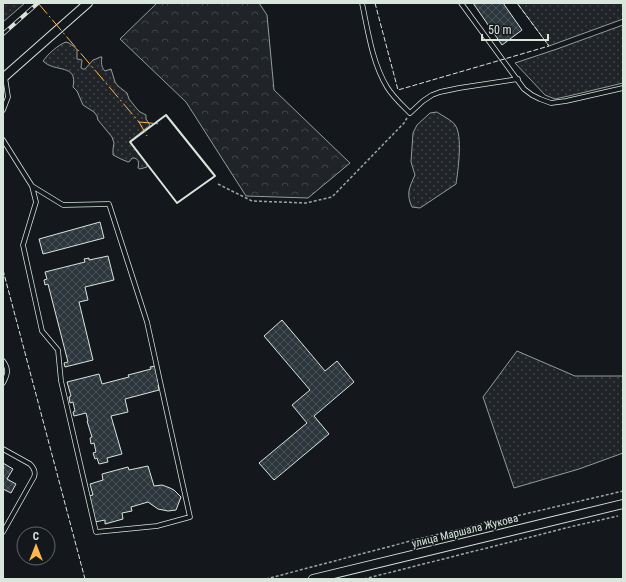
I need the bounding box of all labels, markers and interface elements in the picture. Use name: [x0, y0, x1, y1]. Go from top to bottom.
scale bar: [482, 16, 548, 42]
text: 50 m: [488, 23, 512, 37]
street label: улица Маршала Жукова: [410, 511, 520, 551]
north arrow: [16, 526, 56, 566]
text: С: [33, 530, 39, 543]

